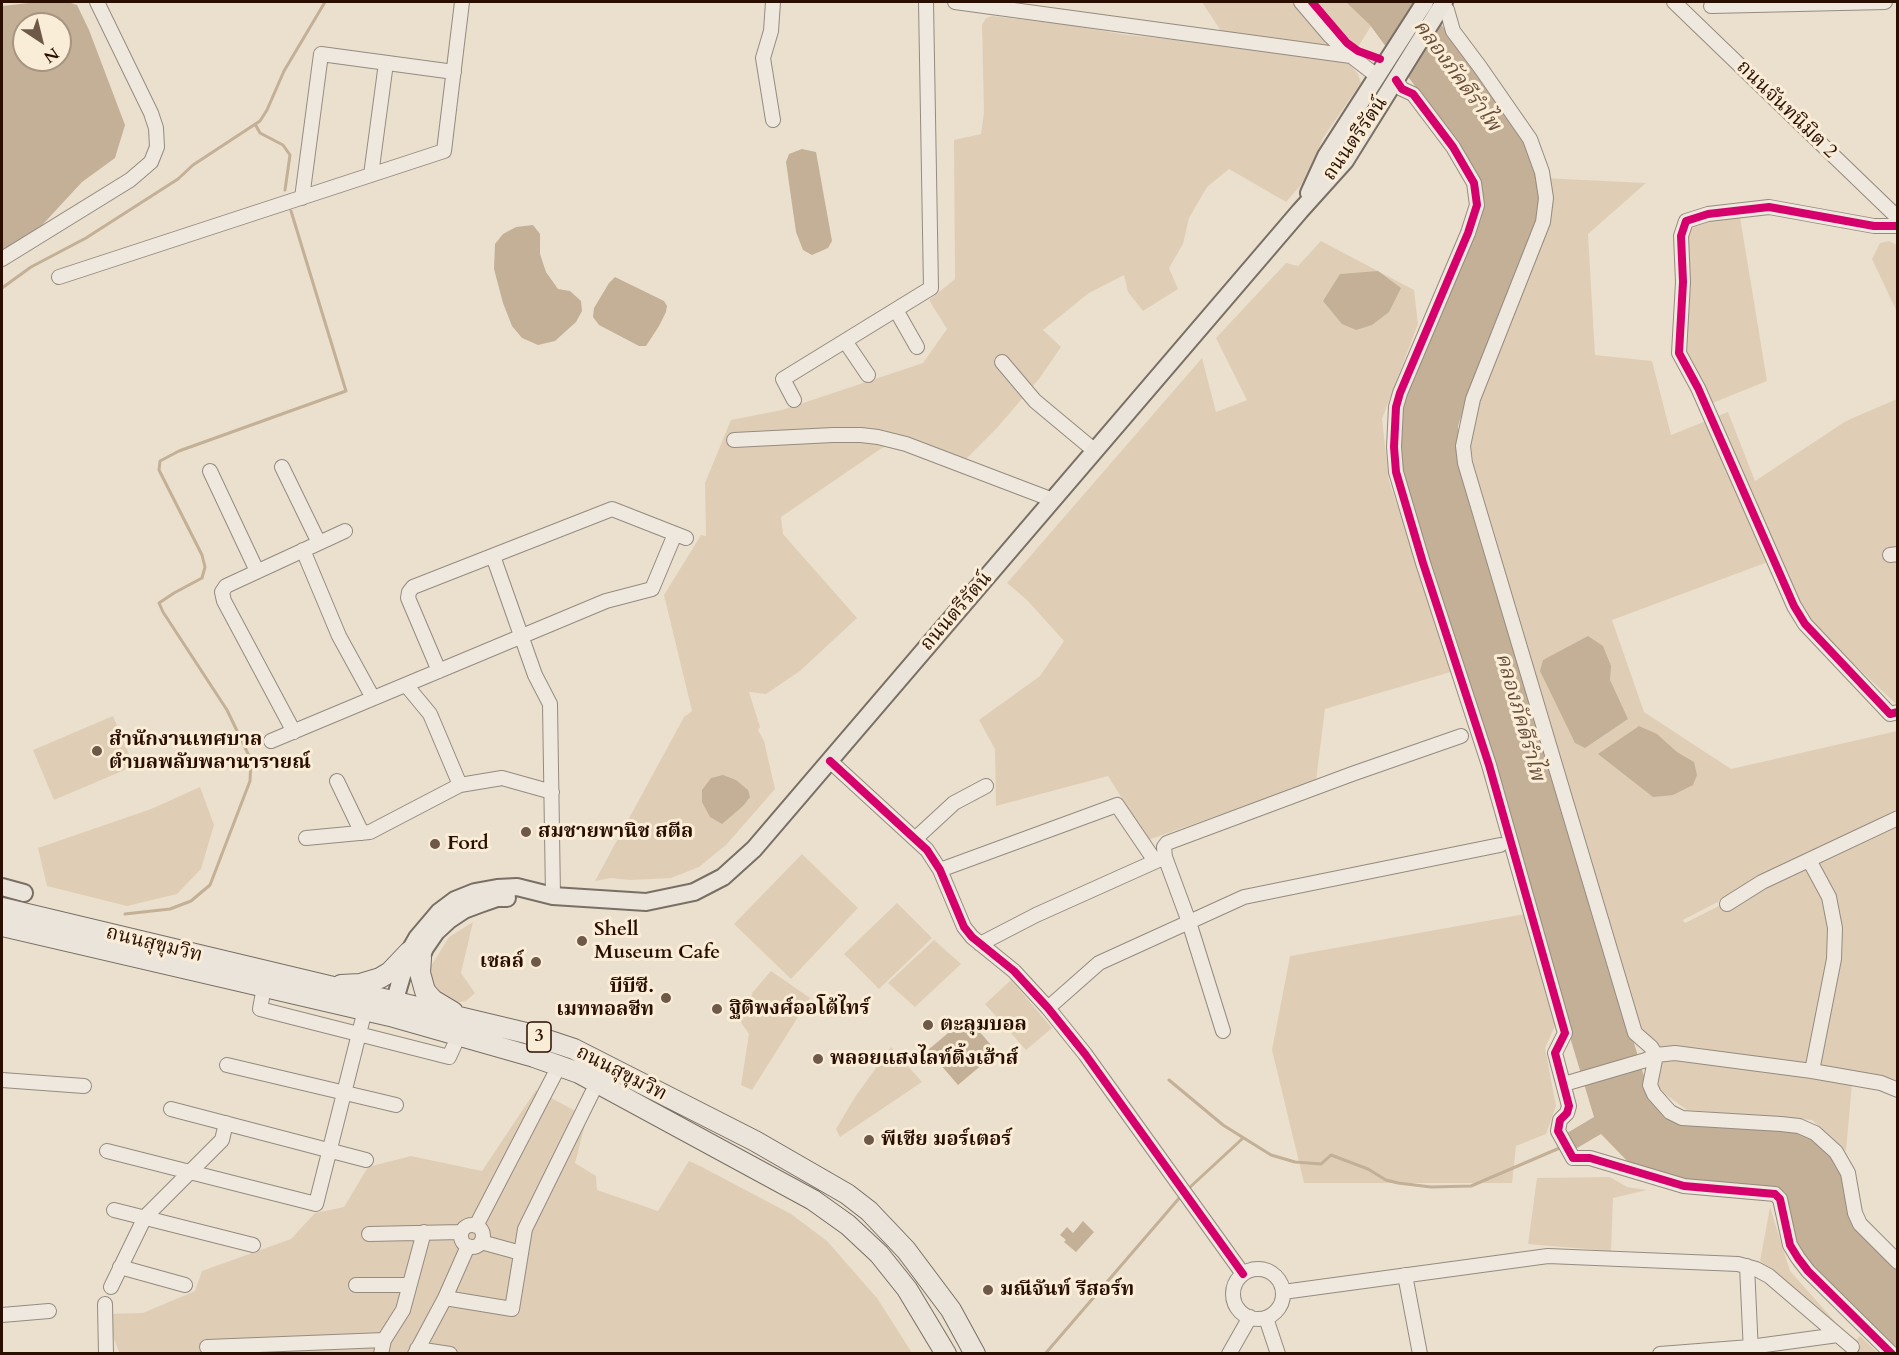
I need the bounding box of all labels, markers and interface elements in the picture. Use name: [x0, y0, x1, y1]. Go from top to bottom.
north arrow: [12, 12, 72, 72]
water label: คลองภัคดีรำไพ: [1407, 15, 1505, 137]
text: N: [39, 42, 63, 68]
street label: ถนนจันทนิมิต 2: [1731, 56, 1841, 164]
street label: ถนนตรีรัตน์: [1318, 92, 1394, 186]
street label: ถนนตรีรัตน์: [916, 567, 998, 657]
water label: คลองภัคดีรำไพ: [1489, 650, 1549, 784]
place label: สำนักงานเทศบาล ตำบลพลับพลานารายณ์: [109, 728, 311, 775]
marker: สำนักงานเทศบาล ตำบลพลับพลานารายณ์: [90, 744, 104, 758]
place label: สมชายพานิช สตีล: [538, 820, 693, 844]
marker: สมชายพานิช สตีล: [519, 825, 533, 839]
place label: Ford: [447, 832, 489, 856]
marker: Ford: [428, 837, 442, 851]
place label: Shell Museum Cafe: [594, 918, 720, 965]
street label: ถนนสุขุมวิท: [103, 921, 205, 969]
marker: Shell Museum Cafe: [575, 934, 589, 948]
place label: เชลล์: [480, 950, 524, 974]
marker: เชลล์: [529, 955, 543, 969]
place label: บีบีซี. เมททอลชีท: [556, 975, 654, 1022]
marker: บีบีซี. เมททอลชีท: [659, 991, 673, 1005]
place label: ฐิติพงศ์ออโต้ไทร์: [729, 997, 870, 1021]
marker: ฐิติพงศ์ออโต้ไทร์: [710, 1002, 724, 1016]
place label: ตะลุมบอล: [940, 1013, 1027, 1037]
marker: ตะลุมบอล: [921, 1018, 935, 1032]
road number: 3: [527, 1022, 551, 1052]
street label: ถนนสุขุมวิท: [572, 1041, 670, 1107]
place label: พลอยแสงไลท์ติ้งเฮ้าส์: [830, 1047, 1018, 1071]
marker: พลอยแสงไลท์ติ้งเฮ้าส์: [811, 1052, 825, 1066]
place label: พีเชีย มอร์เตอร์: [881, 1128, 1011, 1152]
marker: พีเชีย มอร์เตอร์: [862, 1133, 876, 1147]
place label: มณีจันท์ รีสอร์ท: [1000, 1278, 1134, 1302]
marker: มณีจันท์ รีสอร์ท: [981, 1283, 995, 1297]

